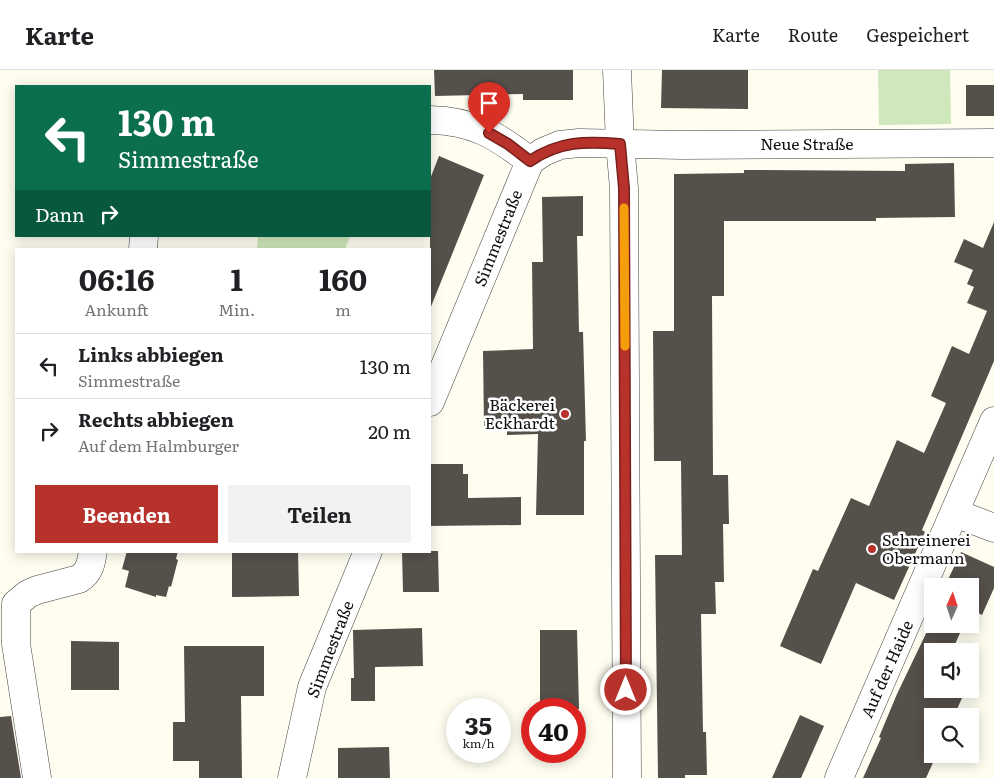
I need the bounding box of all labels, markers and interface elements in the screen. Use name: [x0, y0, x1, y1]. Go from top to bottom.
text: Karte: [25, 17, 94, 52]
text: Karte: [712, 21, 760, 48]
text: Route: [788, 21, 838, 48]
text: Gespeichert: [866, 21, 969, 48]
pin: [468, 82, 510, 133]
icon: arrive: [475, 89, 503, 117]
text: 130 m: [118, 95, 215, 147]
icon: left: [35, 105, 100, 170]
street label: Neue Straße: [760, 131, 854, 155]
text: Simmestraße: [118, 142, 259, 175]
street label: Simmestraße: [467, 186, 527, 290]
text: Dann: [35, 200, 85, 228]
icon: right: [95, 200, 123, 228]
text: 06:16: [79, 256, 154, 300]
text: 1: [230, 256, 243, 300]
text: 160: [319, 256, 367, 300]
text: Ankunft: [84, 297, 149, 321]
text: Min.: [218, 297, 255, 321]
text: m: [335, 297, 351, 321]
text: Links abbiegen: [78, 340, 224, 368]
icon: left: [35, 352, 63, 380]
text: 130 m: [360, 352, 411, 380]
text: Simmestraße: [78, 368, 180, 392]
place label: Bäckerei Eckhardt: [485, 392, 556, 434]
text: Rechts abbiegen: [78, 405, 234, 433]
marker: Bäckerei Eckhardt: [559, 408, 571, 420]
icon: right: [35, 417, 63, 445]
text: 20 m: [368, 417, 411, 445]
text: Auf dem Halmburger: [78, 433, 239, 457]
button: Beenden: [35, 485, 218, 543]
button: Teilen: [228, 485, 411, 543]
place label: Schreinerei Obermann: [882, 527, 971, 569]
marker: Schreinerei Obermann: [866, 543, 878, 555]
north arrow: [924, 578, 979, 632]
map controls: [924, 578, 979, 763]
street label: Simmestraße: [300, 597, 359, 701]
street label: Auf der Haide: [854, 616, 918, 721]
button: sound: [924, 643, 979, 698]
position arrow: [599, 663, 651, 715]
speed limit sign: 40: [521, 698, 586, 763]
text: 35: [465, 706, 492, 743]
button: search: [924, 708, 979, 763]
text: km/h: [463, 734, 494, 752]

